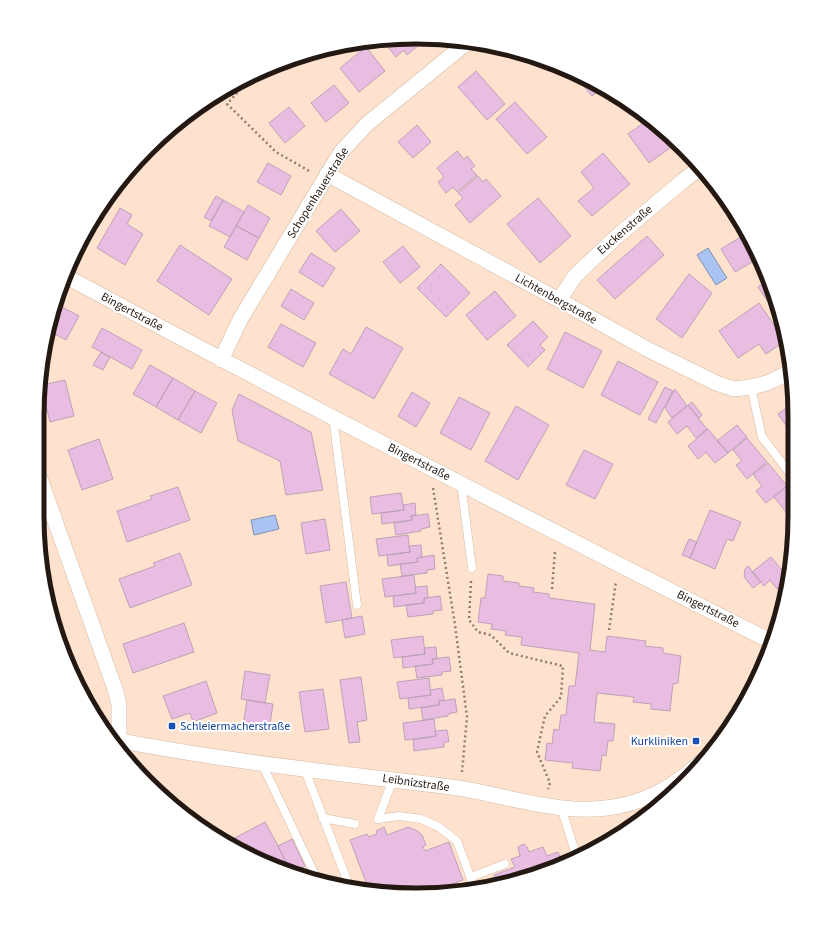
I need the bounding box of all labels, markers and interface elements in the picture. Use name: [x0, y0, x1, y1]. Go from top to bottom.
street label: Schopenhauerstraße: [283, 144, 353, 242]
street label: Euckenstraße: [594, 201, 656, 259]
street label: Lichtenbergstraße: [512, 269, 600, 329]
street label: Bingertstraße: [98, 288, 166, 336]
street label: Bingertstraße: [385, 439, 453, 485]
street label: Bingertstraße: [674, 586, 742, 632]
place label: Schleiermacherstraße: [180, 718, 290, 735]
marker: Schleiermacherstraße: [167, 721, 177, 731]
place label: Kurkliniken: [631, 733, 688, 750]
marker: Kurkliniken: [691, 736, 701, 746]
street label: Leibnizstraße: [381, 770, 451, 796]

